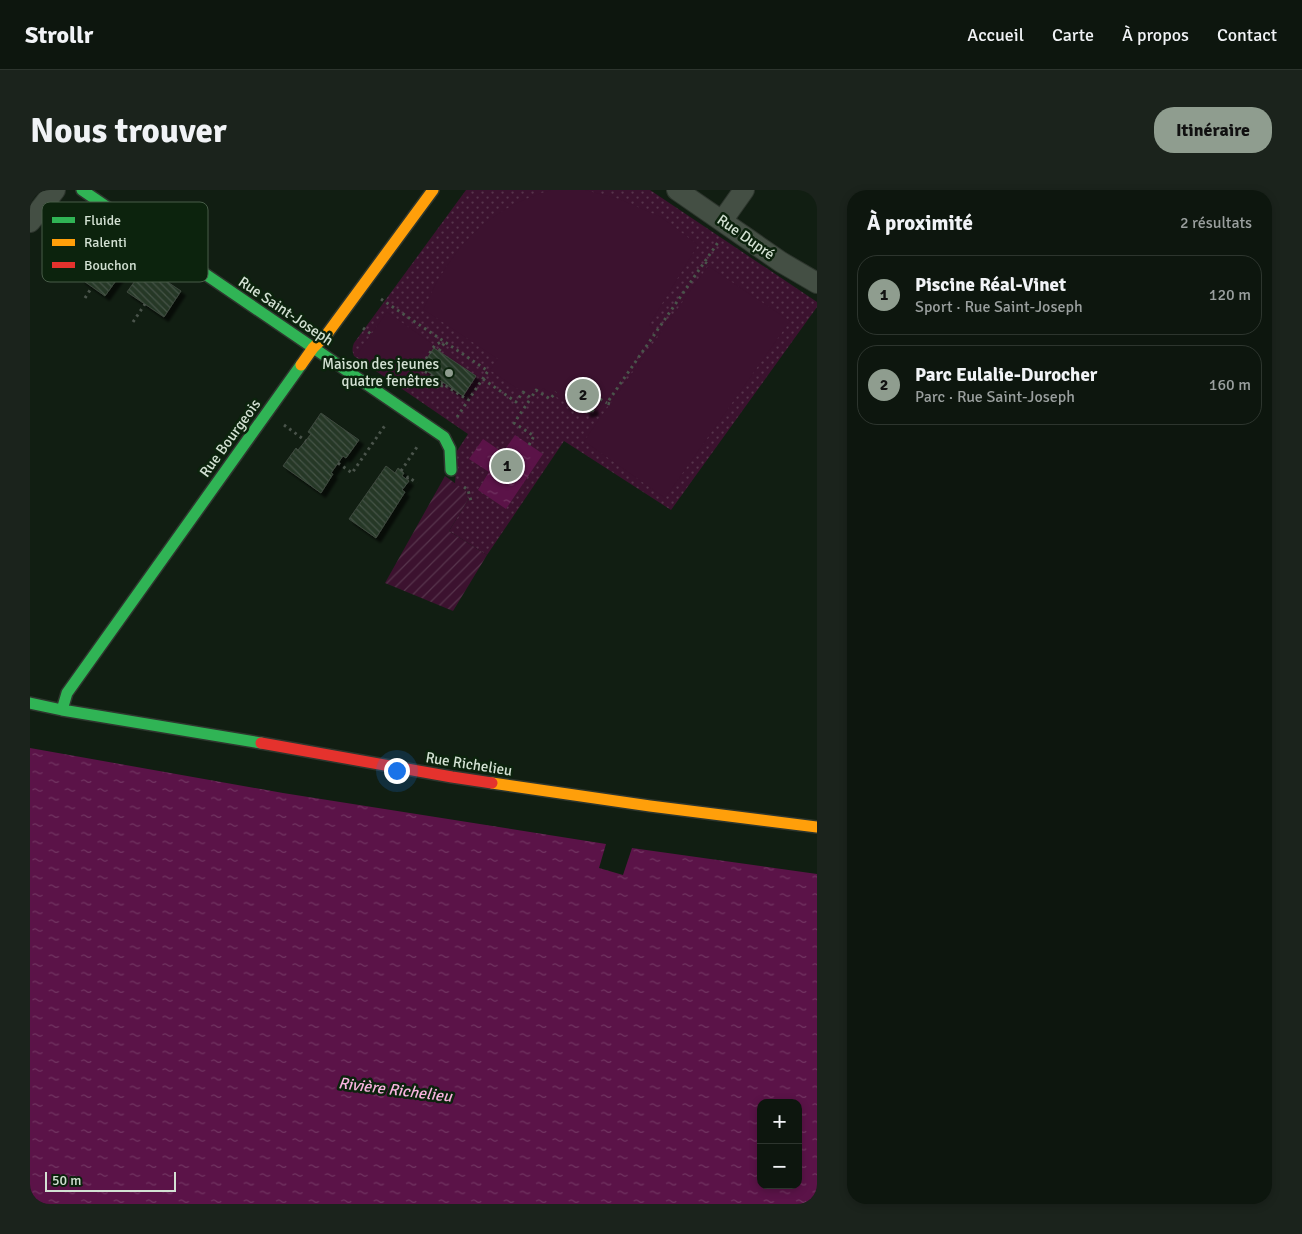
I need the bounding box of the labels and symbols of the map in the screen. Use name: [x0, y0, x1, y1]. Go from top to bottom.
legend: [42, 202, 208, 282]
street label: Rue Dupré: [714, 211, 778, 263]
text: Fluide: [84, 212, 121, 229]
text: Ralenti: [84, 234, 127, 251]
text: Bouchon: [84, 257, 137, 274]
street label: Rue Saint-Joseph: [235, 273, 337, 349]
place label: Maison des jeunes quatre fenêtres: [322, 355, 439, 390]
marker: Maison des jeunes quatre fenêtres: [443, 367, 455, 379]
pin: 2: [567, 376, 599, 414]
street label: Rue Bourgeois: [196, 395, 265, 480]
pin: 1: [491, 447, 523, 485]
street label: Rue Richelieu: [424, 748, 514, 780]
your location: [384, 758, 410, 784]
water label: Rivière Richelieu: [337, 1073, 454, 1107]
scale bar: [45, 1169, 176, 1192]

